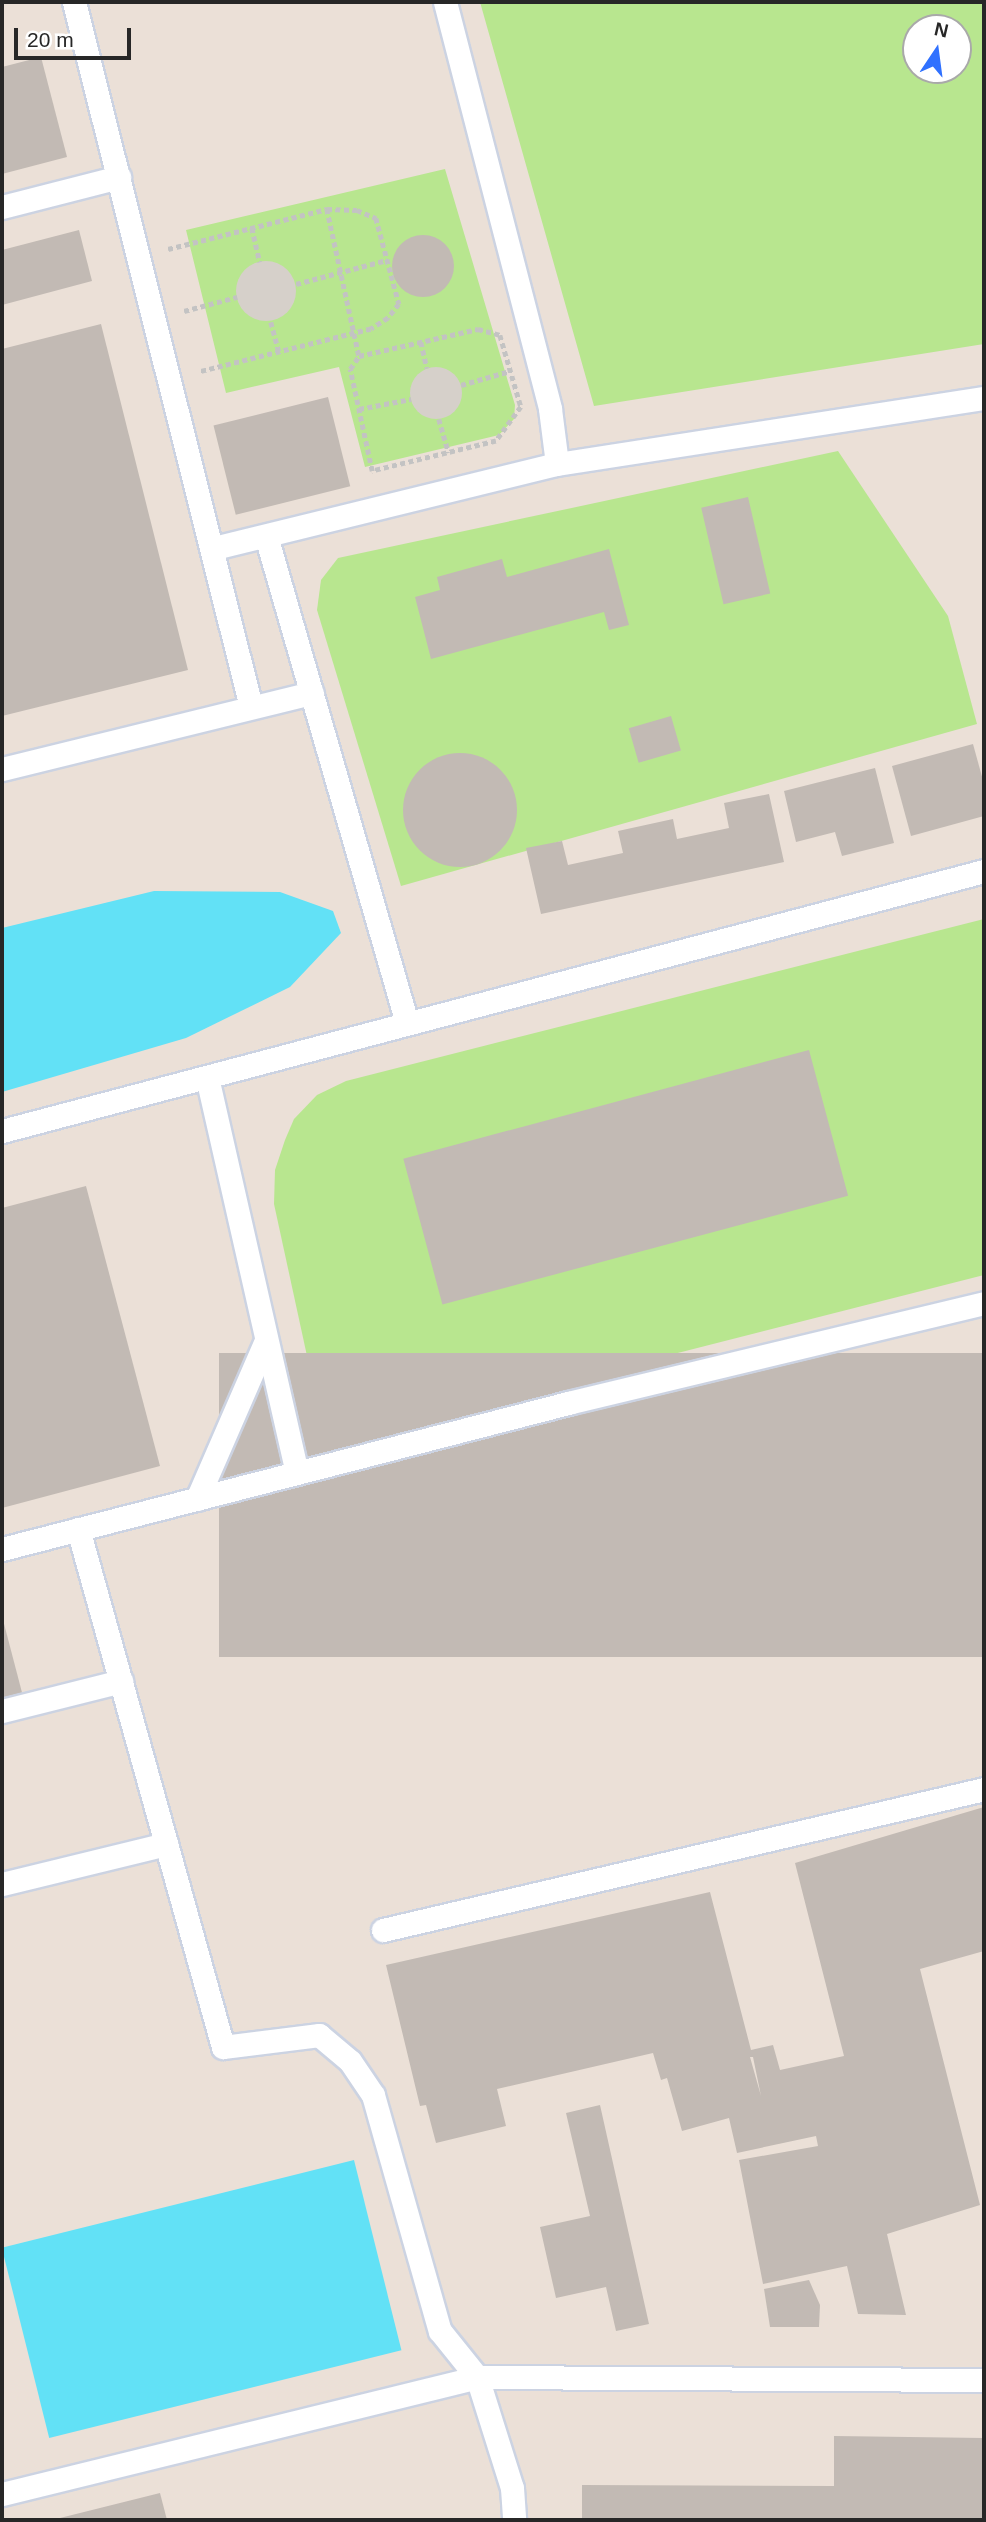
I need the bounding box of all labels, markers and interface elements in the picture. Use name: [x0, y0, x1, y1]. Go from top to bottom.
scale bar: [18, 14, 135, 58]
north arrow: [902, 14, 972, 84]
text: N: [932, 18, 950, 42]
text: 20 m: [27, 28, 74, 51]

